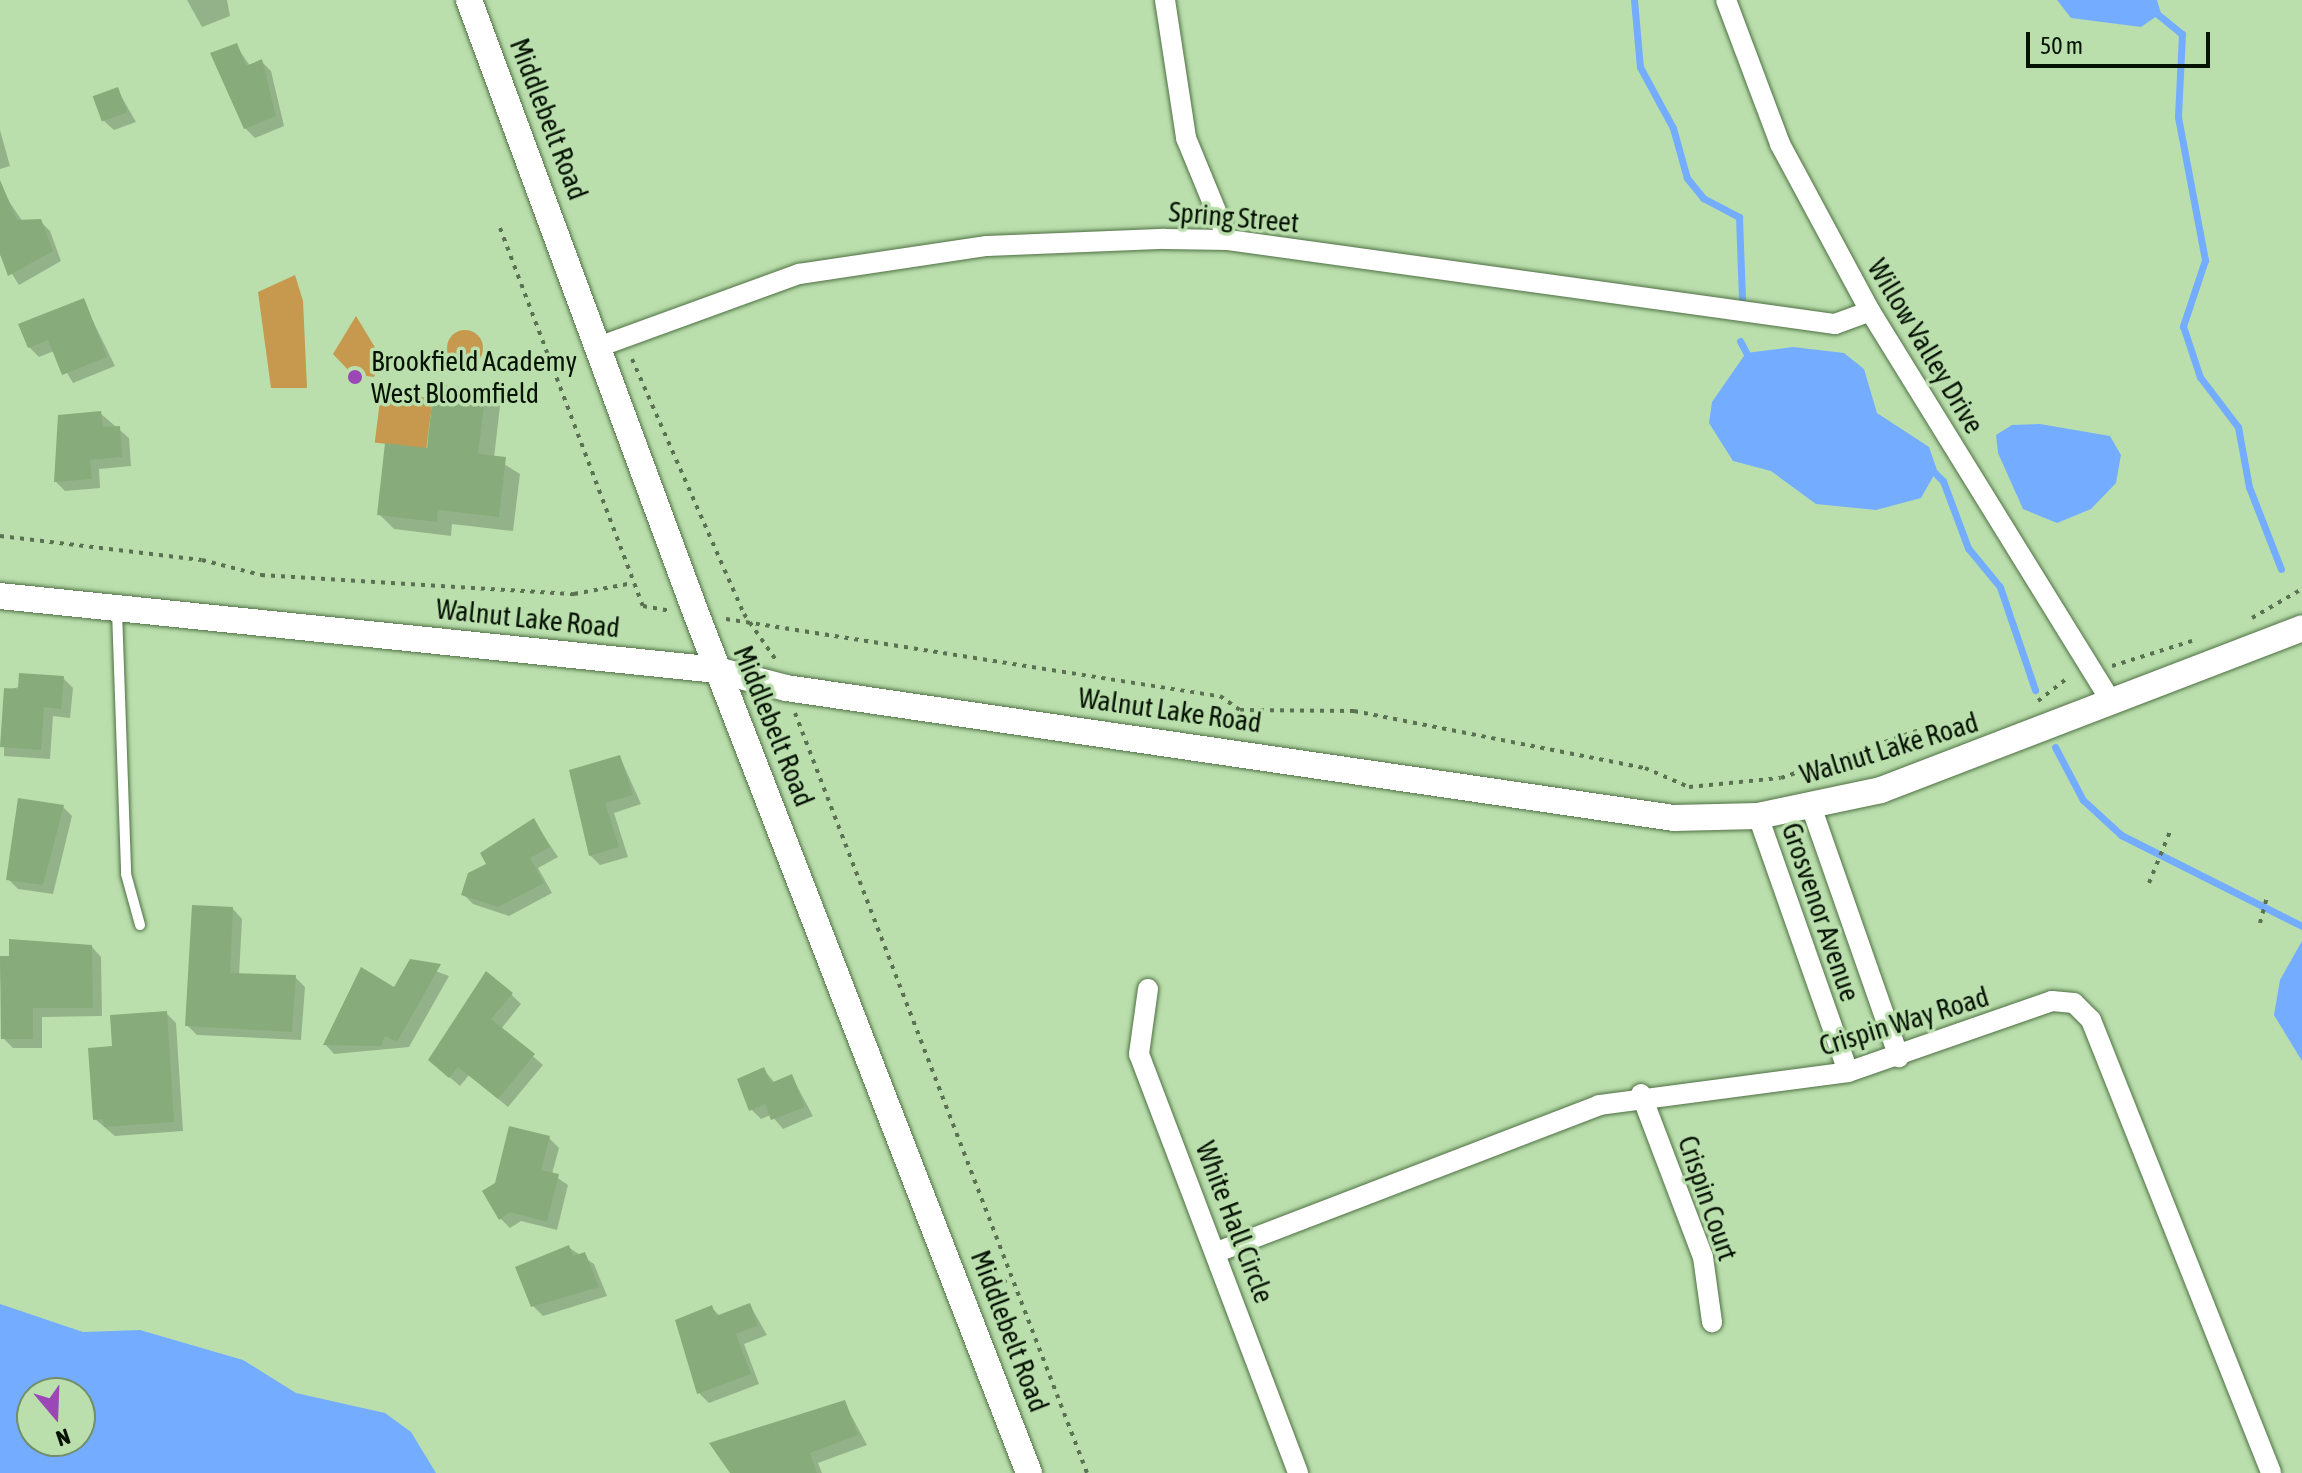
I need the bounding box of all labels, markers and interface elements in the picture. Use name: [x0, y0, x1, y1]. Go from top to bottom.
scale bar: [2030, 16, 2214, 66]
text: 50 m: [2040, 32, 2083, 59]
street label: Middlebelt Road: [503, 33, 595, 205]
street label: Spring Street: [1167, 195, 1301, 239]
street label: Willow Valley Drive: [1861, 253, 1991, 439]
place label: Brookfield Academy West Bloomfield: [371, 344, 577, 410]
marker: Brookfield Academy West Bloomfield: [346, 368, 364, 386]
street label: Walnut Lake Road: [434, 592, 622, 644]
street label: Middlebelt Road: [727, 641, 821, 811]
street label: Walnut Lake Road: [1076, 681, 1264, 739]
street label: Walnut Lake Road: [1796, 705, 1982, 791]
street label: Grosvenor Avenue: [1775, 818, 1867, 1006]
street label: Crispin Way Road: [1815, 979, 1993, 1063]
street label: Crispin Court: [1671, 1131, 1745, 1265]
street label: White Hall Circle: [1189, 1137, 1281, 1307]
street label: Middlebelt Road: [964, 1245, 1056, 1417]
north arrow: [16, 1377, 96, 1457]
text: N: [53, 1423, 74, 1452]

